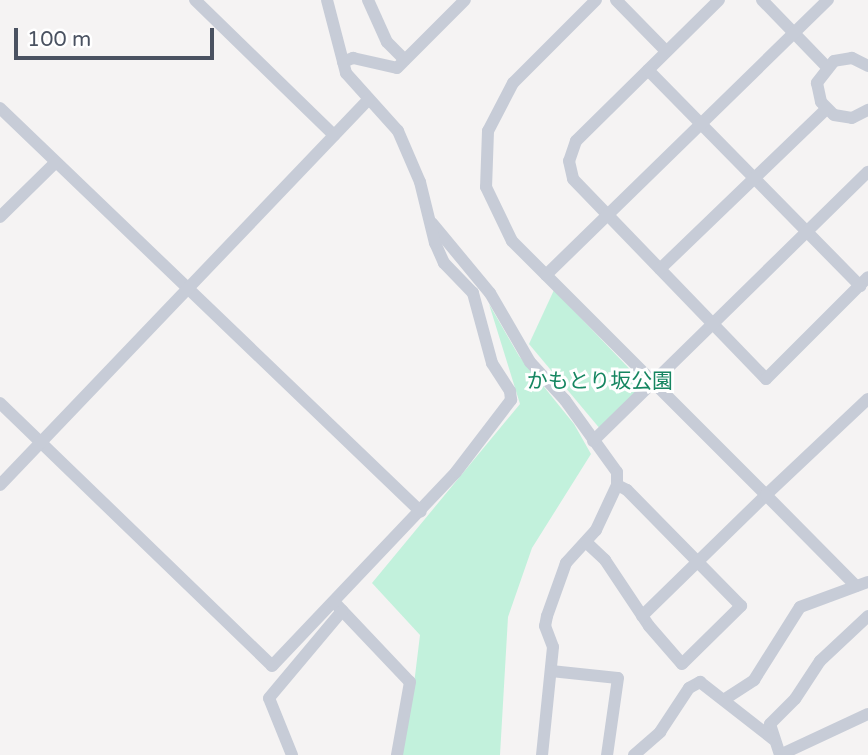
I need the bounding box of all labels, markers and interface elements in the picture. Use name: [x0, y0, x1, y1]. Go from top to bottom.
scale bar: [18, 14, 217, 58]
text: 100 m: [27, 27, 91, 52]
park label: かもとり坂公園: [527, 369, 673, 395]

